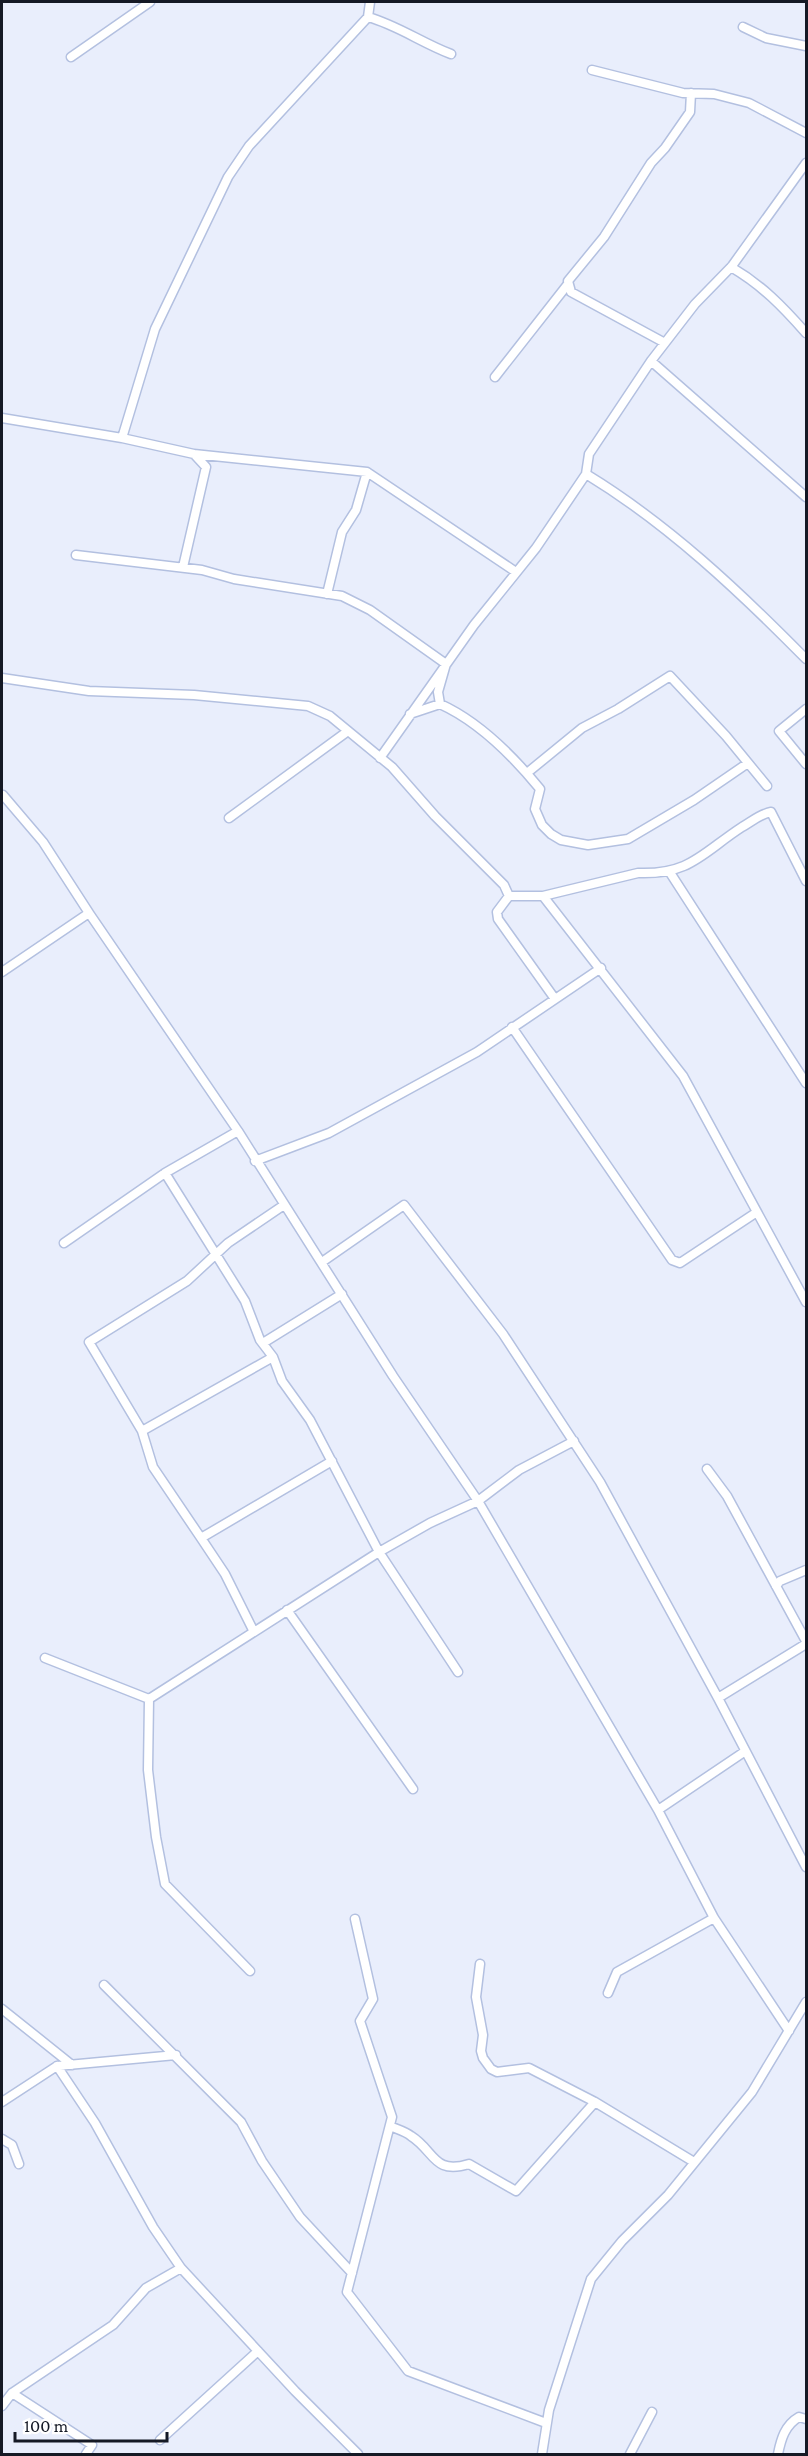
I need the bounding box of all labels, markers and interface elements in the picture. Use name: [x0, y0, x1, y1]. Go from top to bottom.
scale bar: [15, 2405, 166, 2443]
text: 100 m: [24, 2416, 69, 2436]

